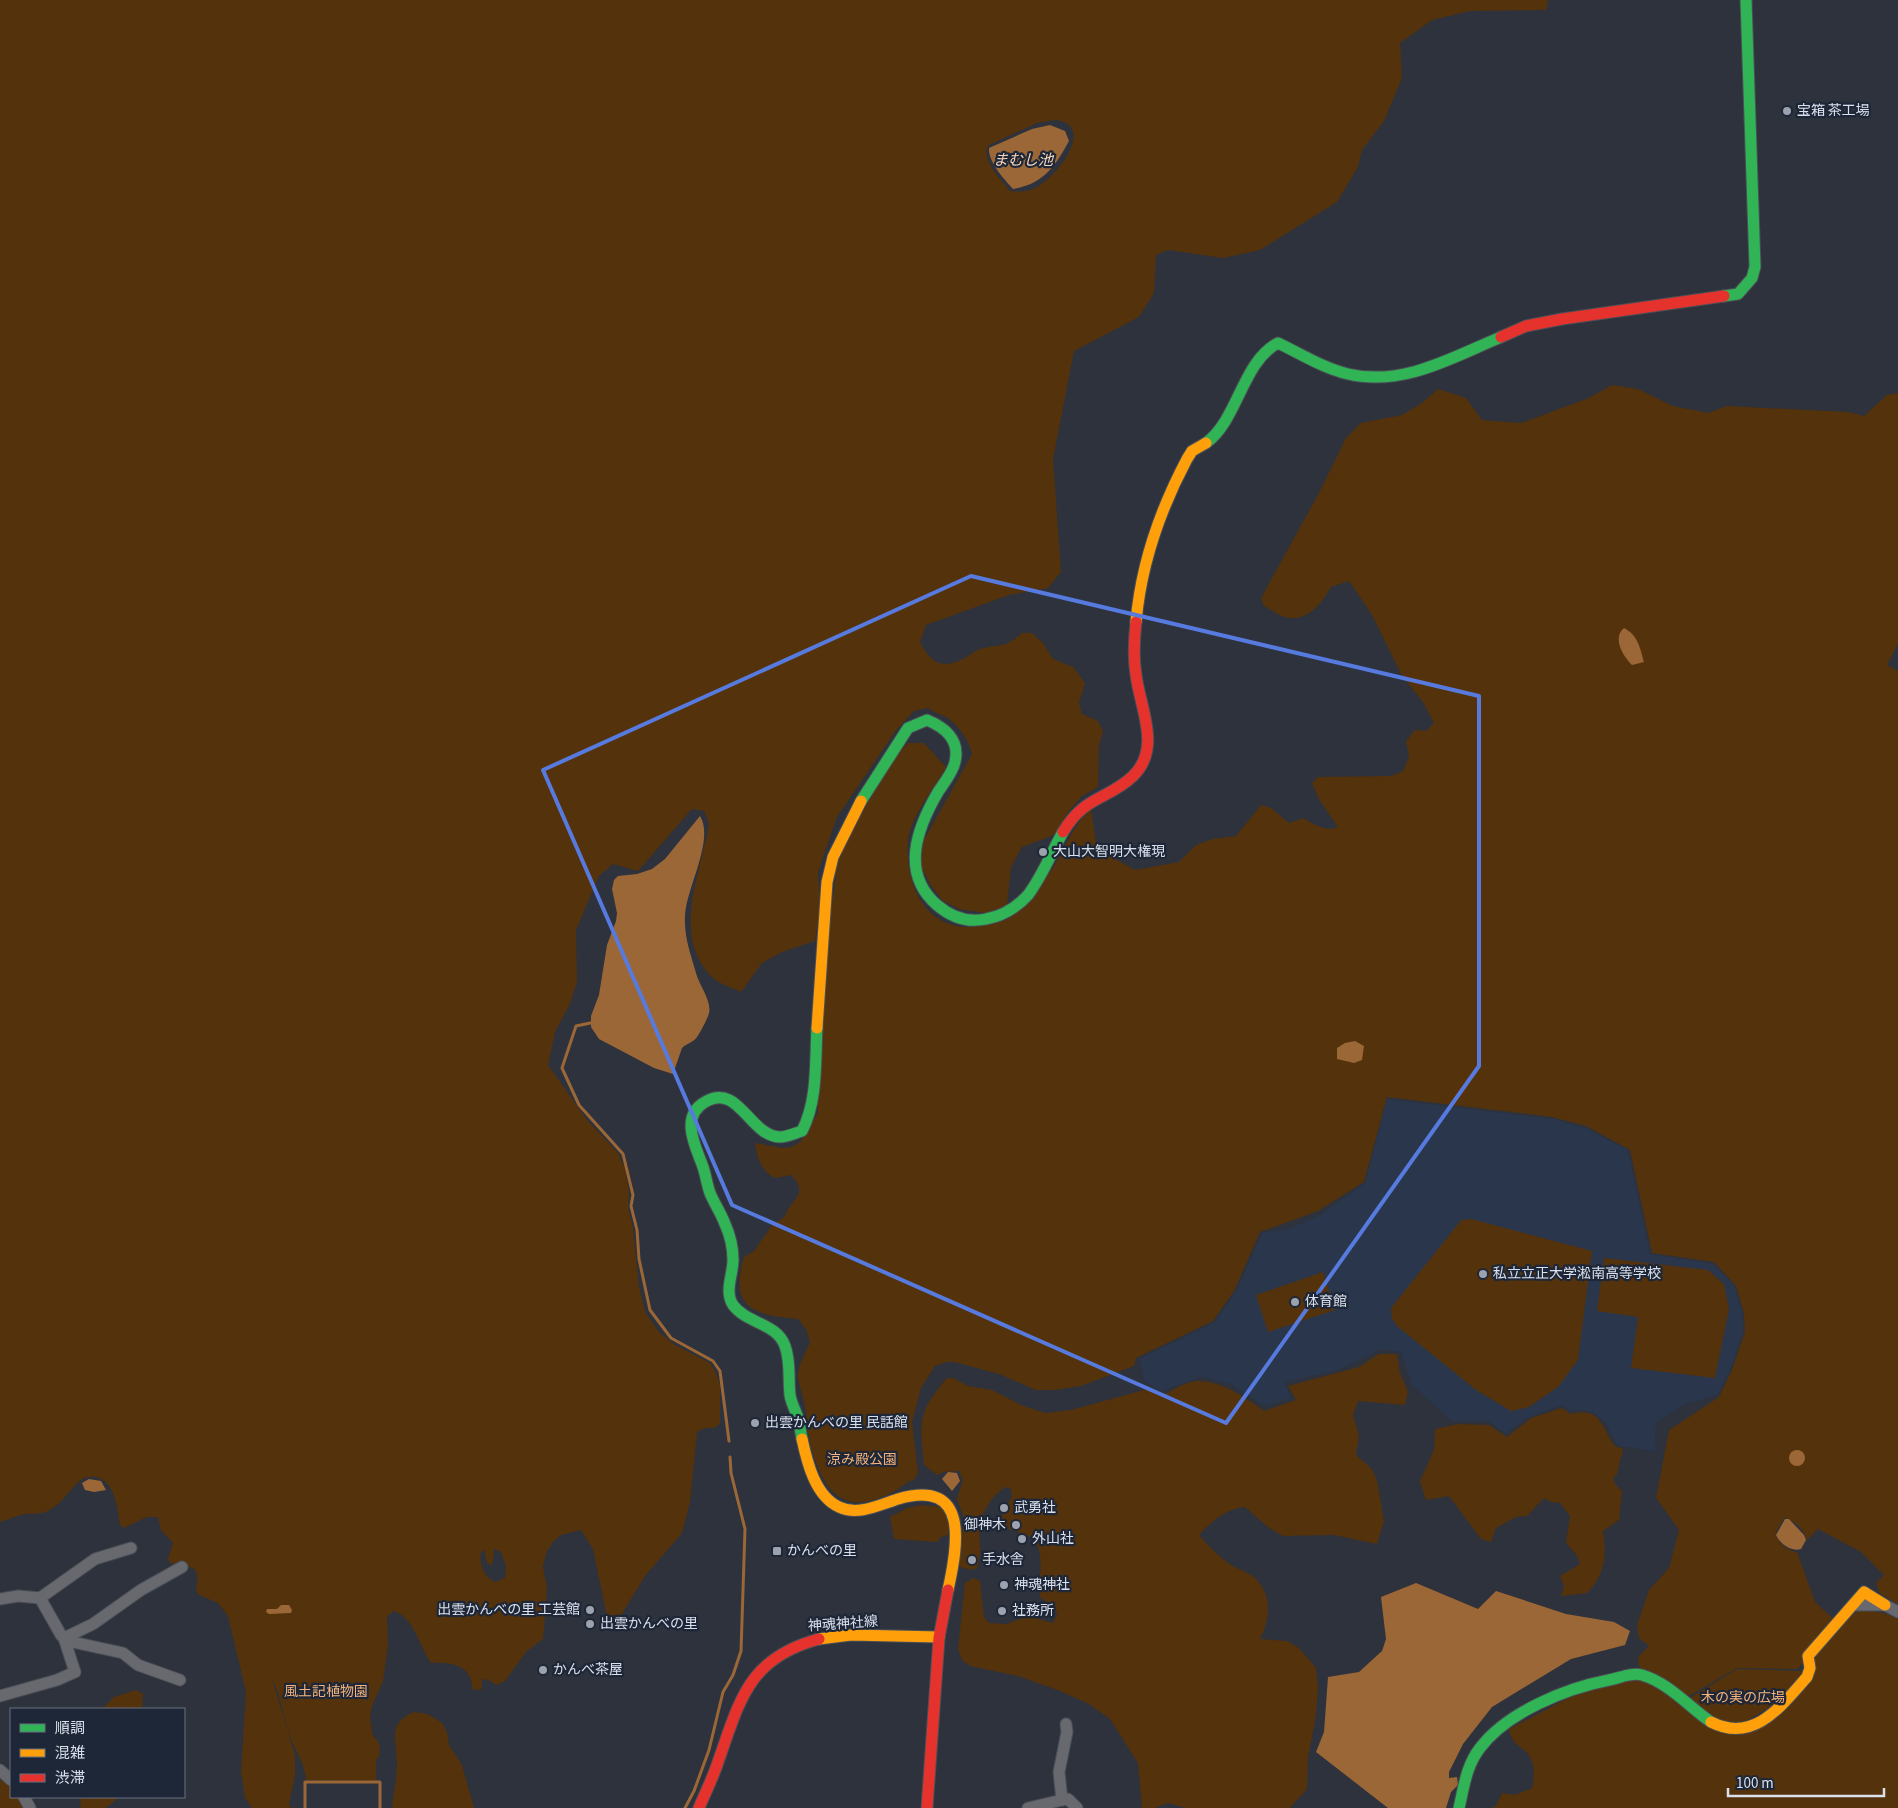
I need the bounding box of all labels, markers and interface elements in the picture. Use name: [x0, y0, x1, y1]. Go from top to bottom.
place label: 宝箱 茶工場: [1797, 101, 1870, 121]
marker: 宝箱 茶工場: [1781, 105, 1793, 117]
water label: まむし池: [993, 150, 1055, 171]
place label: 大山大智明大権現: [1053, 842, 1165, 862]
marker: 大山大智明大権現: [1037, 846, 1049, 858]
place label: 私立立正大学淞南高等学校: [1493, 1264, 1661, 1284]
marker: 私立立正大学淞南高等学校: [1477, 1268, 1489, 1280]
place label: 体育館: [1305, 1292, 1347, 1312]
marker: 体育館: [1289, 1296, 1301, 1308]
place label: 出雲かんべの里 民話館: [765, 1413, 908, 1433]
marker: 出雲かんべの里 民話館: [749, 1417, 761, 1429]
park label: 涼み殿公園: [827, 1450, 897, 1470]
place label: 武勇社: [1014, 1498, 1056, 1518]
marker: 武勇社: [998, 1502, 1010, 1514]
place label: 御神木: [964, 1515, 1006, 1535]
marker: 御神木: [1010, 1519, 1022, 1531]
place label: 外山社: [1032, 1529, 1074, 1549]
marker: 外山社: [1016, 1533, 1028, 1545]
place label: かんべの里: [787, 1541, 857, 1561]
marker: かんべの里: [771, 1545, 783, 1557]
place label: 手水舎: [982, 1550, 1024, 1570]
marker: 手水舎: [966, 1554, 978, 1566]
place label: 神魂神社: [1014, 1575, 1070, 1595]
marker: 神魂神社: [998, 1579, 1010, 1591]
place label: 出雲かんべの里 工芸館: [437, 1600, 580, 1620]
place label: 社務所: [1012, 1601, 1054, 1621]
marker: 出雲かんべの里 工芸館: [584, 1604, 596, 1616]
marker: 社務所: [996, 1605, 1008, 1617]
street label: 神魂神社線: [807, 1612, 879, 1636]
place label: 出雲かんべの里: [600, 1614, 698, 1634]
marker: 出雲かんべの里: [584, 1618, 596, 1630]
place label: かんべ茶屋: [553, 1660, 623, 1680]
marker: かんべ茶屋: [537, 1664, 549, 1676]
park label: 風土記植物園: [284, 1682, 368, 1702]
park label: 木の実の広場: [1701, 1688, 1785, 1708]
legend: [10, 1708, 185, 1798]
text: 順調: [55, 1718, 85, 1739]
text: 混雑: [55, 1743, 85, 1764]
scale bar: [1728, 1766, 1884, 1798]
text: 渋滞: [55, 1768, 85, 1789]
text: 100 m: [1736, 1773, 1774, 1794]

